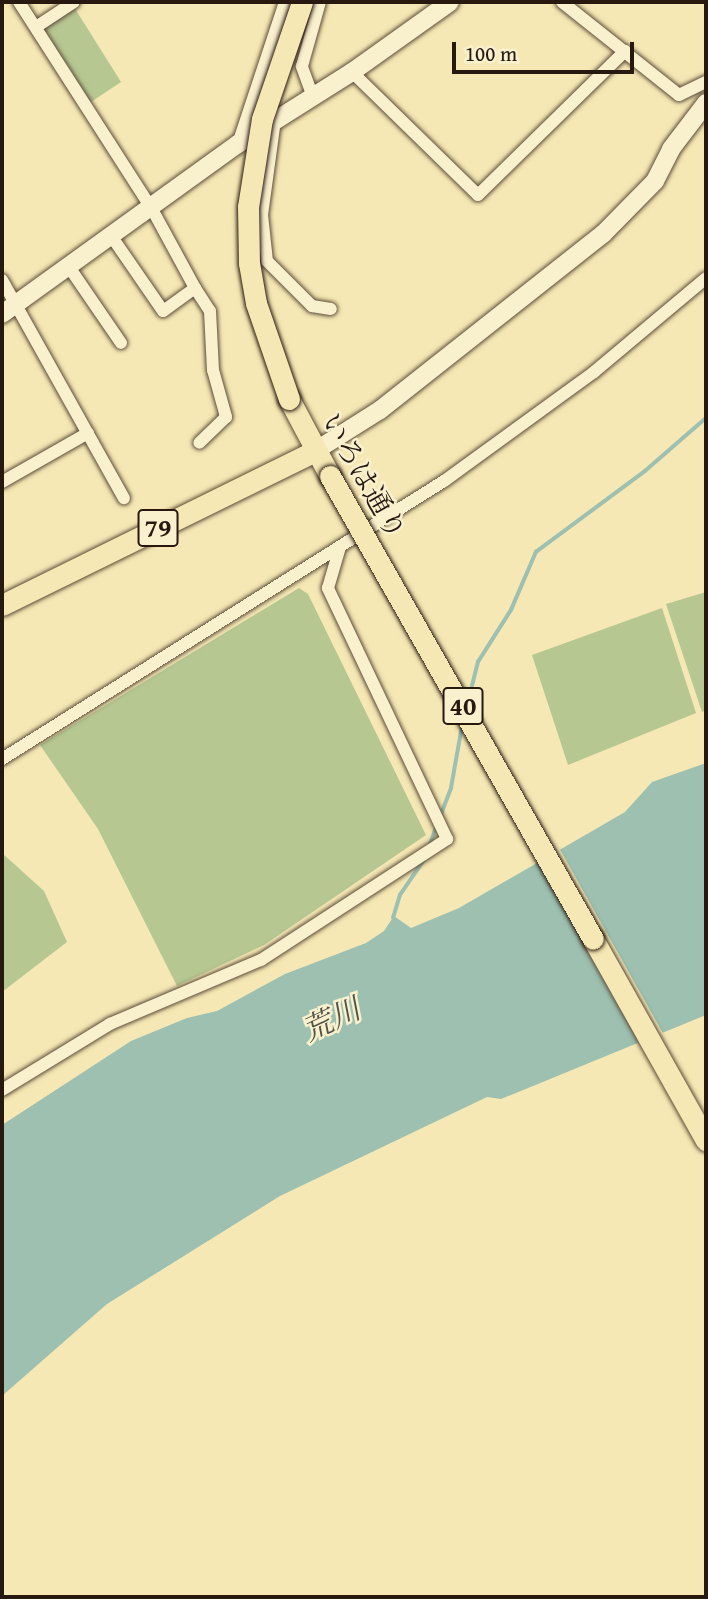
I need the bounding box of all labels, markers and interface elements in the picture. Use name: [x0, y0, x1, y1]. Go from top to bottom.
scale bar: [456, 28, 638, 72]
text: 100 m: [465, 38, 517, 69]
street label: いろは通り: [314, 407, 414, 545]
road number: 79: [137, 506, 179, 550]
road number: 40: [442, 684, 484, 728]
water label: 荒川: [296, 990, 366, 1048]

